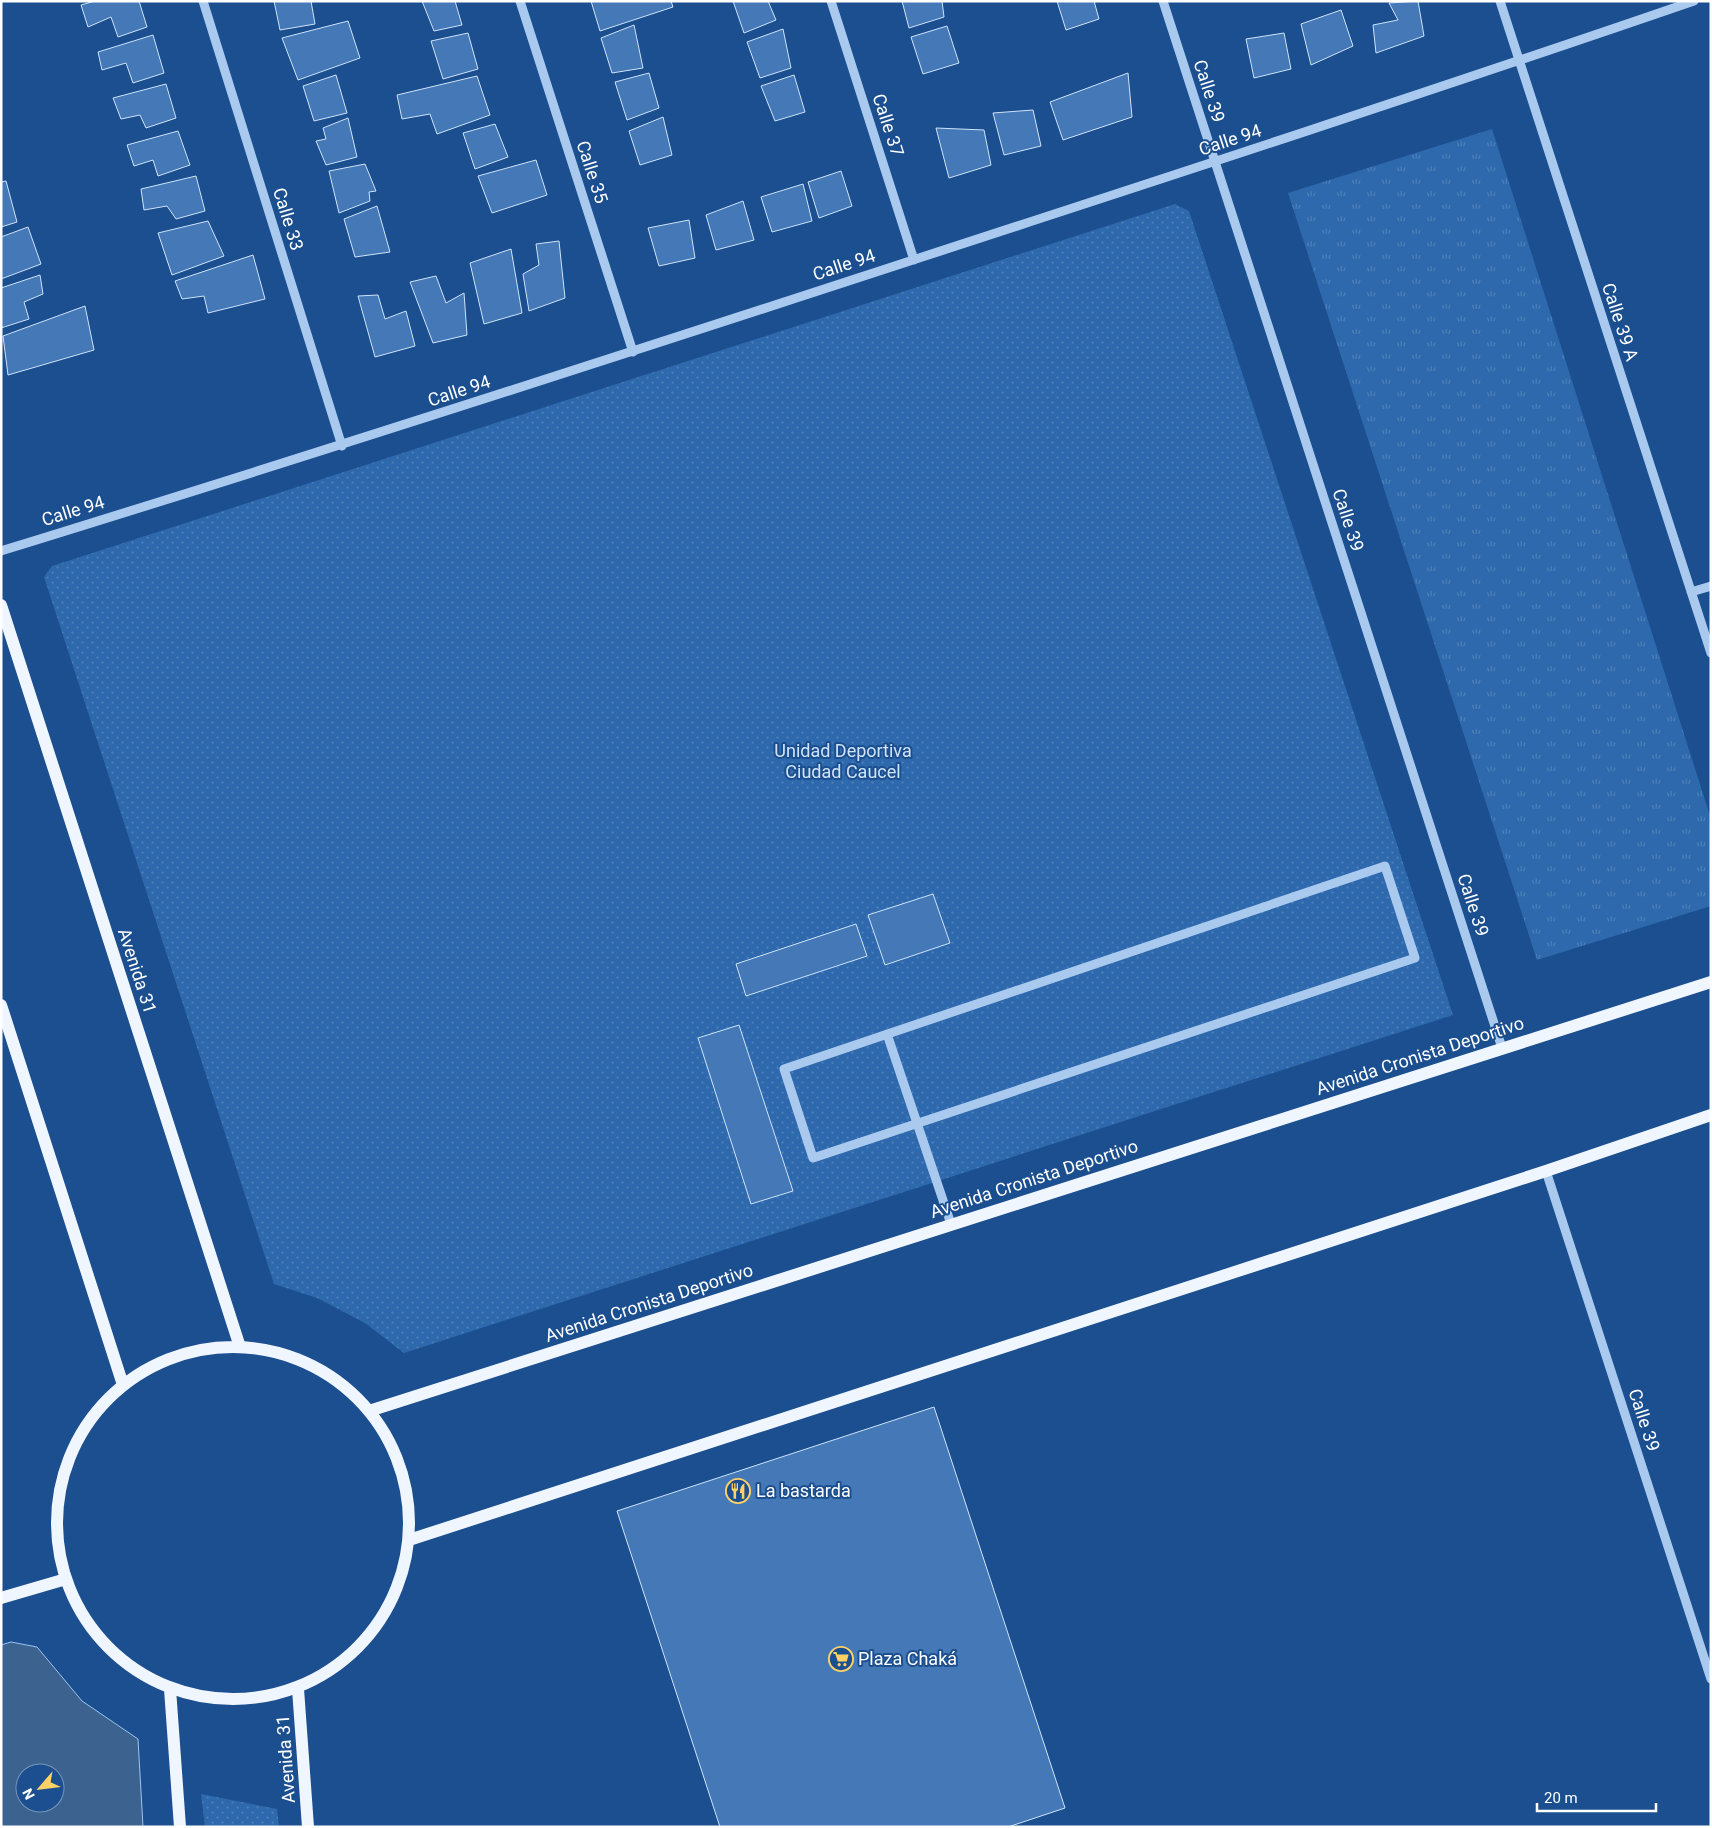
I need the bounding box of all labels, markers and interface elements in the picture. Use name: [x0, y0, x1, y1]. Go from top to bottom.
street label: Calle 39: [1190, 57, 1229, 125]
street label: Calle 37: [869, 91, 908, 159]
street label: Calle 94: [1196, 120, 1264, 159]
street label: Calle 35: [573, 138, 612, 206]
street label: Calle 33: [269, 185, 308, 253]
street label: Calle 94: [810, 245, 878, 284]
street label: Calle 39 A: [1598, 280, 1643, 364]
street label: Calle 94: [425, 371, 493, 410]
street label: Calle 39: [1329, 486, 1368, 554]
street label: Calle 94: [39, 491, 107, 530]
park label: Unidad Deportiva Ciudad Caucel: [774, 740, 912, 782]
street label: Calle 39: [1454, 871, 1493, 939]
street label: Avenida 31: [114, 926, 161, 1016]
street label: Avenida Cronista Deportivo: [1313, 1012, 1526, 1099]
street label: Avenida Cronista Deportivo: [927, 1135, 1140, 1222]
street label: Avenida Cronista Deportivo: [542, 1259, 755, 1346]
street label: Calle 39: [1625, 1386, 1664, 1454]
restaurant icon: La bastarda: [725, 1478, 751, 1504]
place label: La bastarda: [756, 1480, 851, 1501]
supermarket icon: Plaza Chaká: [828, 1646, 854, 1672]
place label: Plaza Chaká: [858, 1648, 957, 1669]
street label: Avenida 31: [272, 1714, 299, 1804]
north arrow: [15, 1763, 65, 1813]
scale bar: [1537, 1780, 1656, 1812]
text: N: [19, 1786, 38, 1802]
text: 20 m: [1544, 1789, 1578, 1807]

